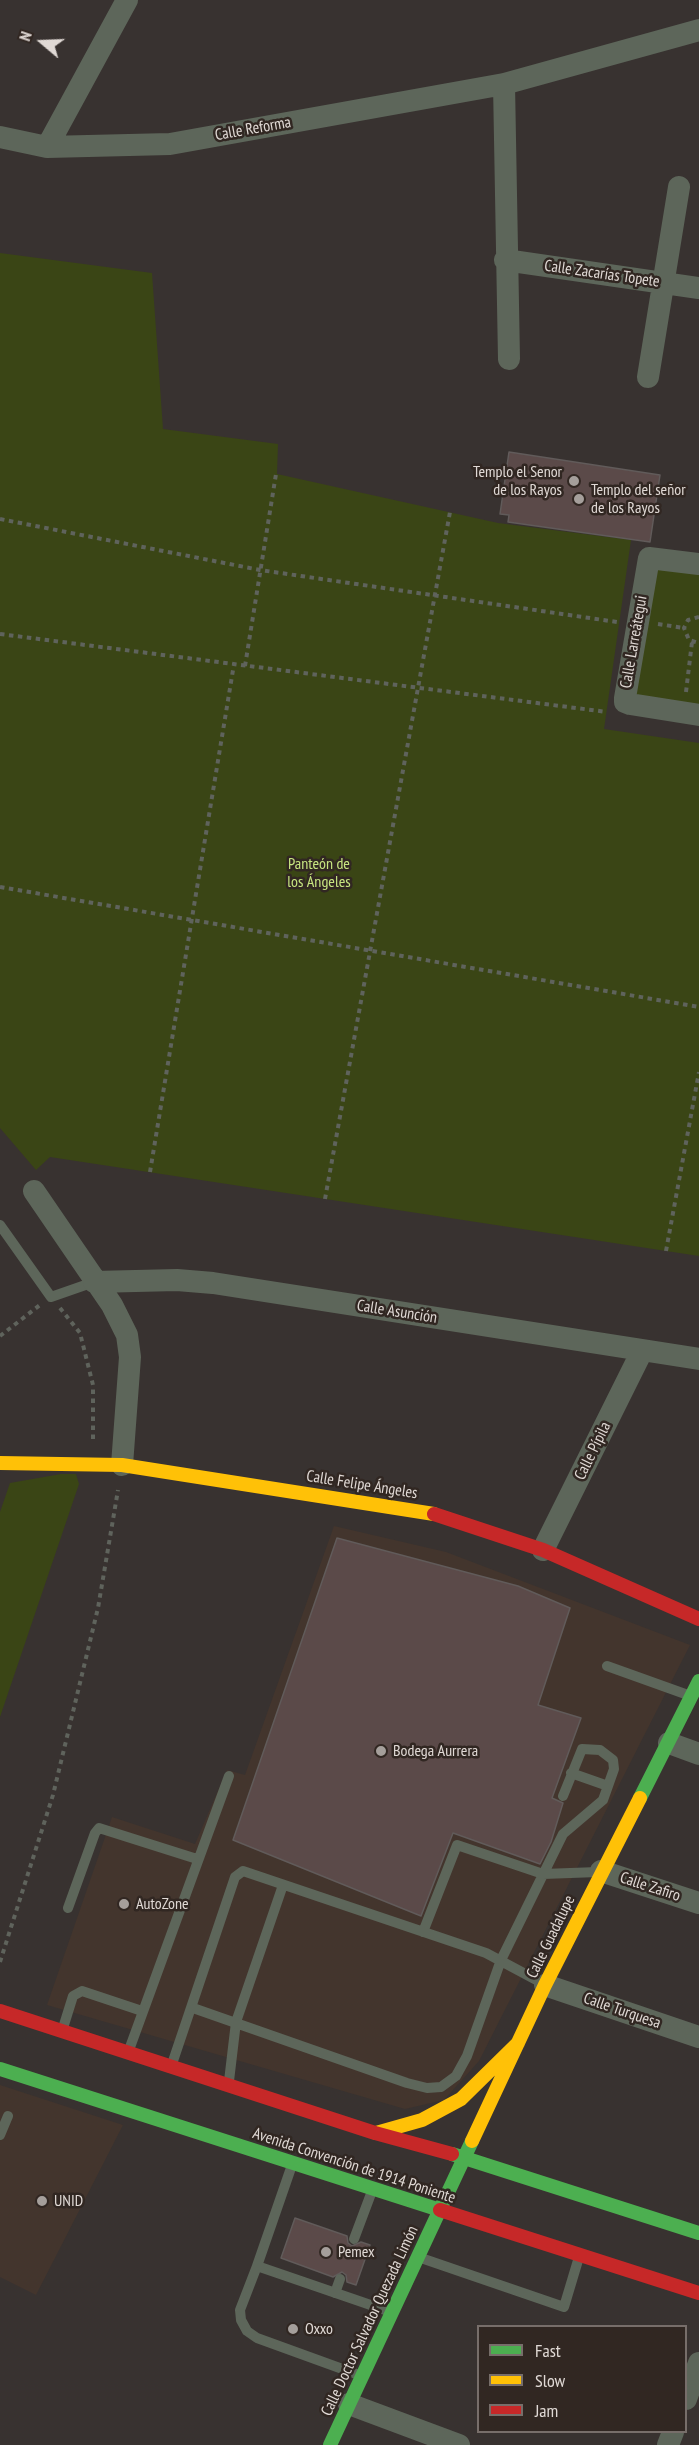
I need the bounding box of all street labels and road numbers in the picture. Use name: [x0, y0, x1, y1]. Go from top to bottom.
street label: Calle Reforma: [214, 113, 292, 145]
street label: Calle Zacarías Topete: [543, 256, 661, 292]
street label: Calle Larreátegui: [616, 594, 652, 690]
street label: Calle Asunción: [355, 1296, 439, 1328]
street label: Calle Pípila: [571, 1419, 615, 1483]
street label: Calle Felipe Ángeles: [305, 1467, 419, 1503]
street label: Calle Zafiro: [617, 1868, 683, 1906]
street label: Calle Guadalupe: [523, 1892, 579, 1982]
street label: Calle Turquesa: [581, 1989, 663, 2033]
street label: Avenida Convención de 1914 Poniente: [250, 2124, 458, 2208]
street label: Calle Doctor Salvador Quezada Limón: [317, 2223, 423, 2419]

